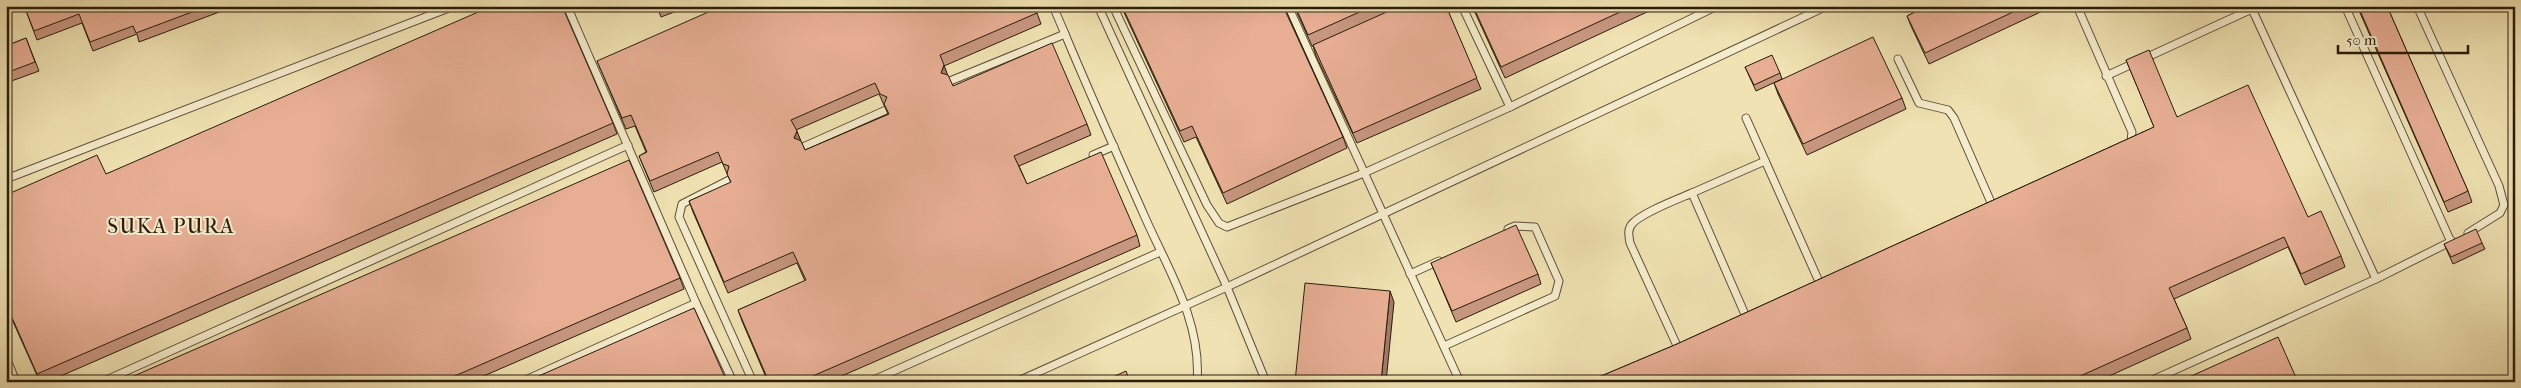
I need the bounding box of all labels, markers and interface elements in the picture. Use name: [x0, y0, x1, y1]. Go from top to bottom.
scale bar: [2338, 22, 2468, 54]
text: 50 m: [2346, 31, 2377, 49]
district label: SUKA PURA: [107, 214, 235, 238]

